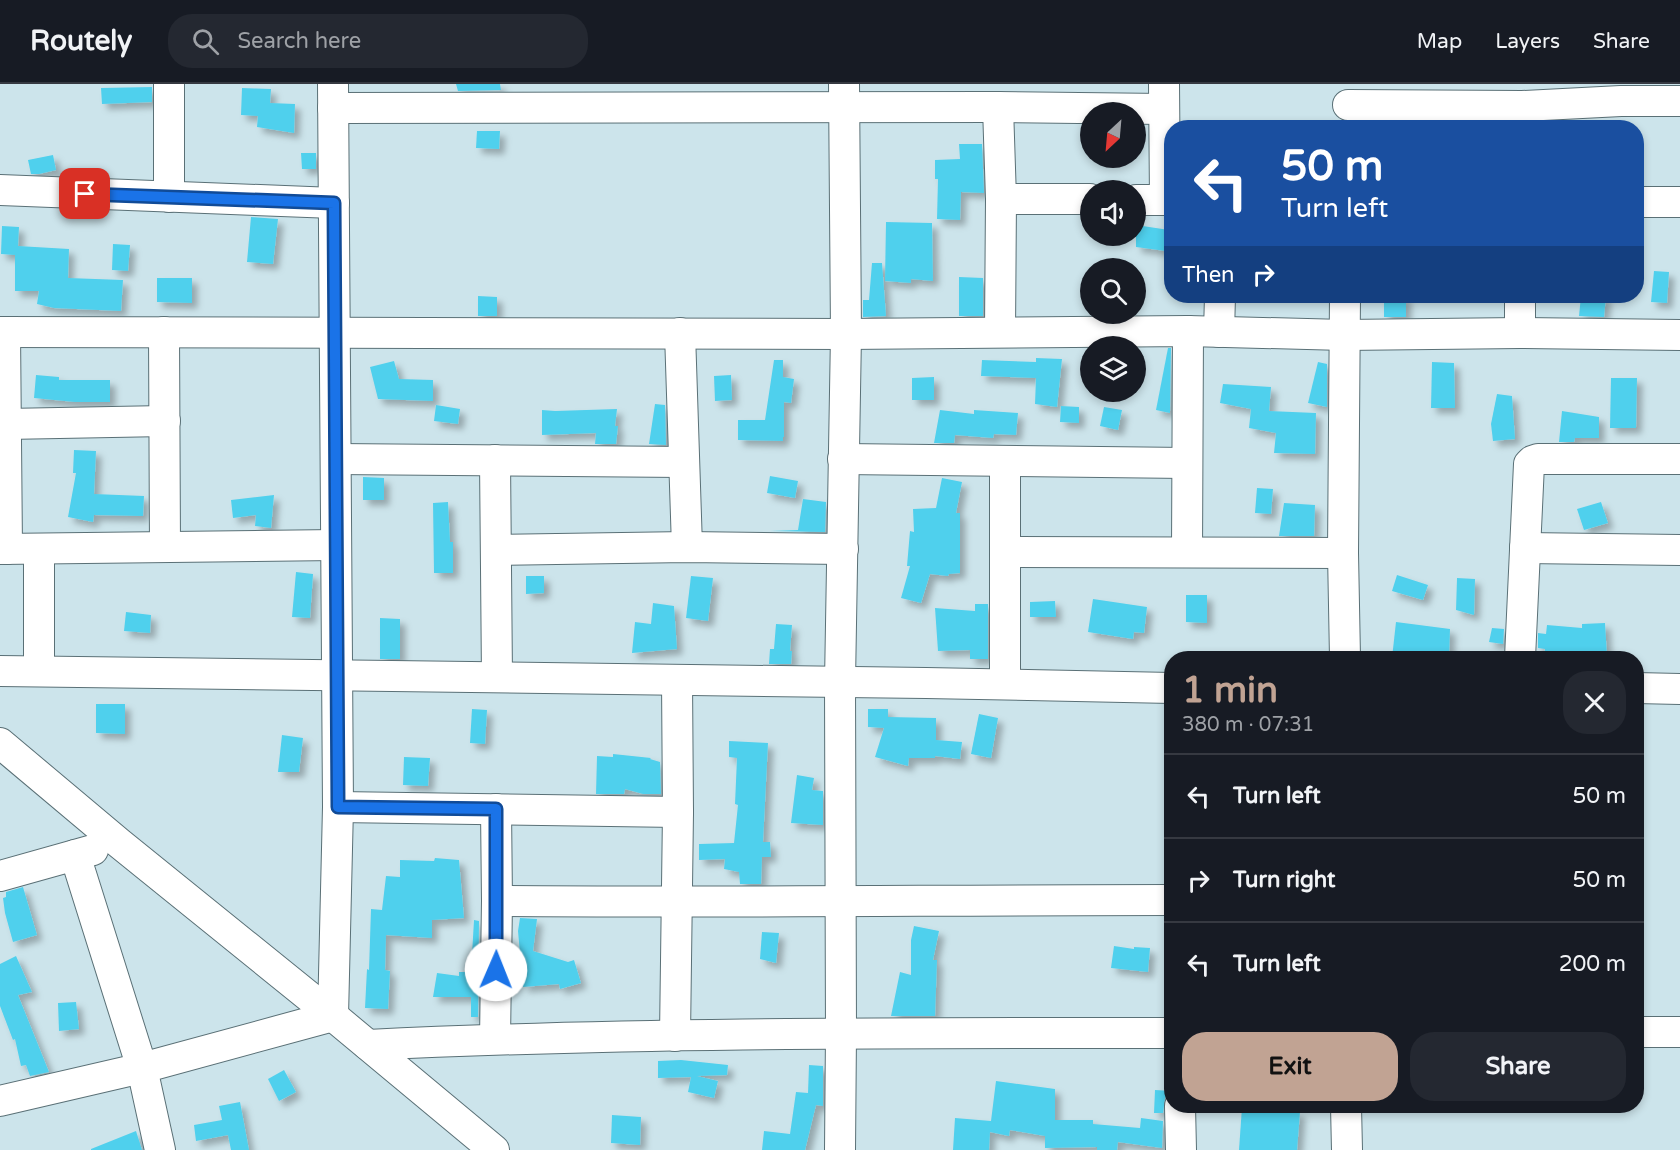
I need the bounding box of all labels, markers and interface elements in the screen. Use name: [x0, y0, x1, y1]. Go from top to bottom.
search box: [168, 14, 588, 68]
text: Routely: [30, 24, 132, 58]
icon: search: [189, 25, 222, 58]
text: Search here: [237, 28, 361, 54]
text: Map: [1417, 29, 1462, 54]
text: Layers: [1495, 29, 1560, 54]
text: Share: [1593, 29, 1650, 54]
north arrow: [1080, 102, 1146, 168]
map controls: [1080, 102, 1146, 402]
text: 50 m: [1281, 141, 1383, 192]
icon: left: [1182, 144, 1260, 222]
pin: [59, 168, 110, 219]
icon: arrive: [68, 177, 101, 210]
button: sound: [1080, 180, 1146, 246]
text: Turn left: [1281, 192, 1388, 225]
button: search: [1080, 258, 1146, 324]
icon: right: [1247, 258, 1280, 291]
text: Then: [1182, 262, 1235, 288]
button: layers: [1080, 336, 1146, 402]
text: 1 min: [1182, 669, 1278, 712]
button: close: [1563, 671, 1626, 734]
text: 380 m · 07:31: [1182, 713, 1314, 737]
icon: left: [1182, 780, 1215, 813]
text: Turn left: [1233, 783, 1321, 809]
text: 50 m: [1572, 783, 1626, 809]
icon: right: [1182, 864, 1215, 897]
text: Turn right: [1233, 867, 1335, 893]
text: 50 m: [1572, 867, 1626, 893]
position arrow: [464, 938, 528, 1002]
icon: left: [1182, 948, 1215, 981]
text: Turn left: [1233, 951, 1321, 977]
text: 200 m: [1559, 951, 1626, 977]
button: Exit: [1182, 1032, 1398, 1101]
button: Share: [1410, 1032, 1626, 1101]

